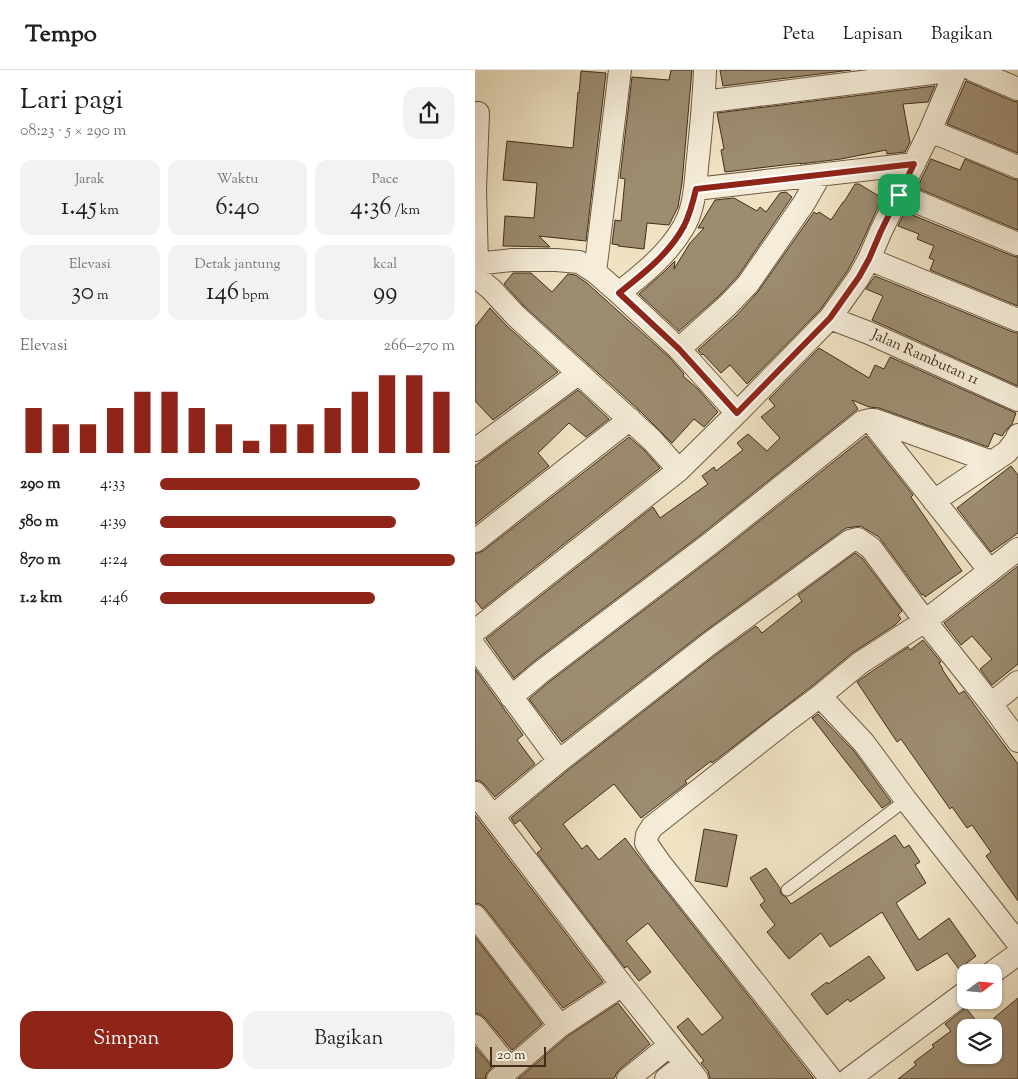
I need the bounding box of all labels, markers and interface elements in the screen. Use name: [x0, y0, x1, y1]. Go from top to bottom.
text: Tempo: [25, 18, 97, 52]
text: Peta: [783, 22, 815, 48]
text: Lapisan: [843, 22, 903, 48]
text: Bagikan: [931, 22, 993, 48]
text: Lari pagi: [20, 81, 124, 121]
button: share: [403, 87, 455, 139]
text: 08:23 · 5 × 290 m: [20, 120, 127, 143]
text: Jarak: [75, 170, 105, 190]
text: Waktu: [217, 170, 258, 190]
text: Pace: [372, 170, 399, 190]
pin: [878, 174, 920, 216]
icon: arrive: [885, 181, 913, 209]
text: 1.45: [61, 190, 97, 226]
text: 6:40: [215, 190, 260, 226]
text: 4:36: [350, 190, 392, 226]
text: km: [97, 201, 119, 221]
text: /km: [392, 201, 420, 221]
text: Elevasi: [69, 255, 111, 275]
text: Detak jantung: [195, 255, 280, 275]
text: kcal: [373, 255, 397, 275]
text: 30: [71, 275, 94, 311]
text: 146: [206, 275, 239, 311]
text: 99: [373, 275, 397, 311]
text: m: [94, 286, 109, 306]
text: bpm: [239, 286, 269, 306]
street label: Jalan Rambutan 11: [867, 325, 982, 391]
text: Elevasi: [20, 335, 68, 358]
text: 266–270 m: [383, 335, 455, 358]
text: 290 m: [20, 473, 60, 496]
text: 4:33: [100, 473, 125, 496]
text: 580 m: [20, 511, 59, 534]
text: 4:39: [100, 511, 126, 534]
text: 870 m: [20, 549, 61, 572]
text: 4:24: [100, 549, 128, 572]
text: 1.2 km: [20, 587, 62, 610]
text: 4:46: [100, 587, 128, 610]
north arrow: [957, 964, 1003, 1009]
map controls: [957, 964, 1002, 1064]
button: Simpan: [20, 1011, 233, 1069]
button: Bagikan: [243, 1011, 455, 1069]
button: layers: [957, 1019, 1002, 1064]
scale bar: [490, 1044, 546, 1067]
text: 20 m: [497, 1046, 526, 1066]

